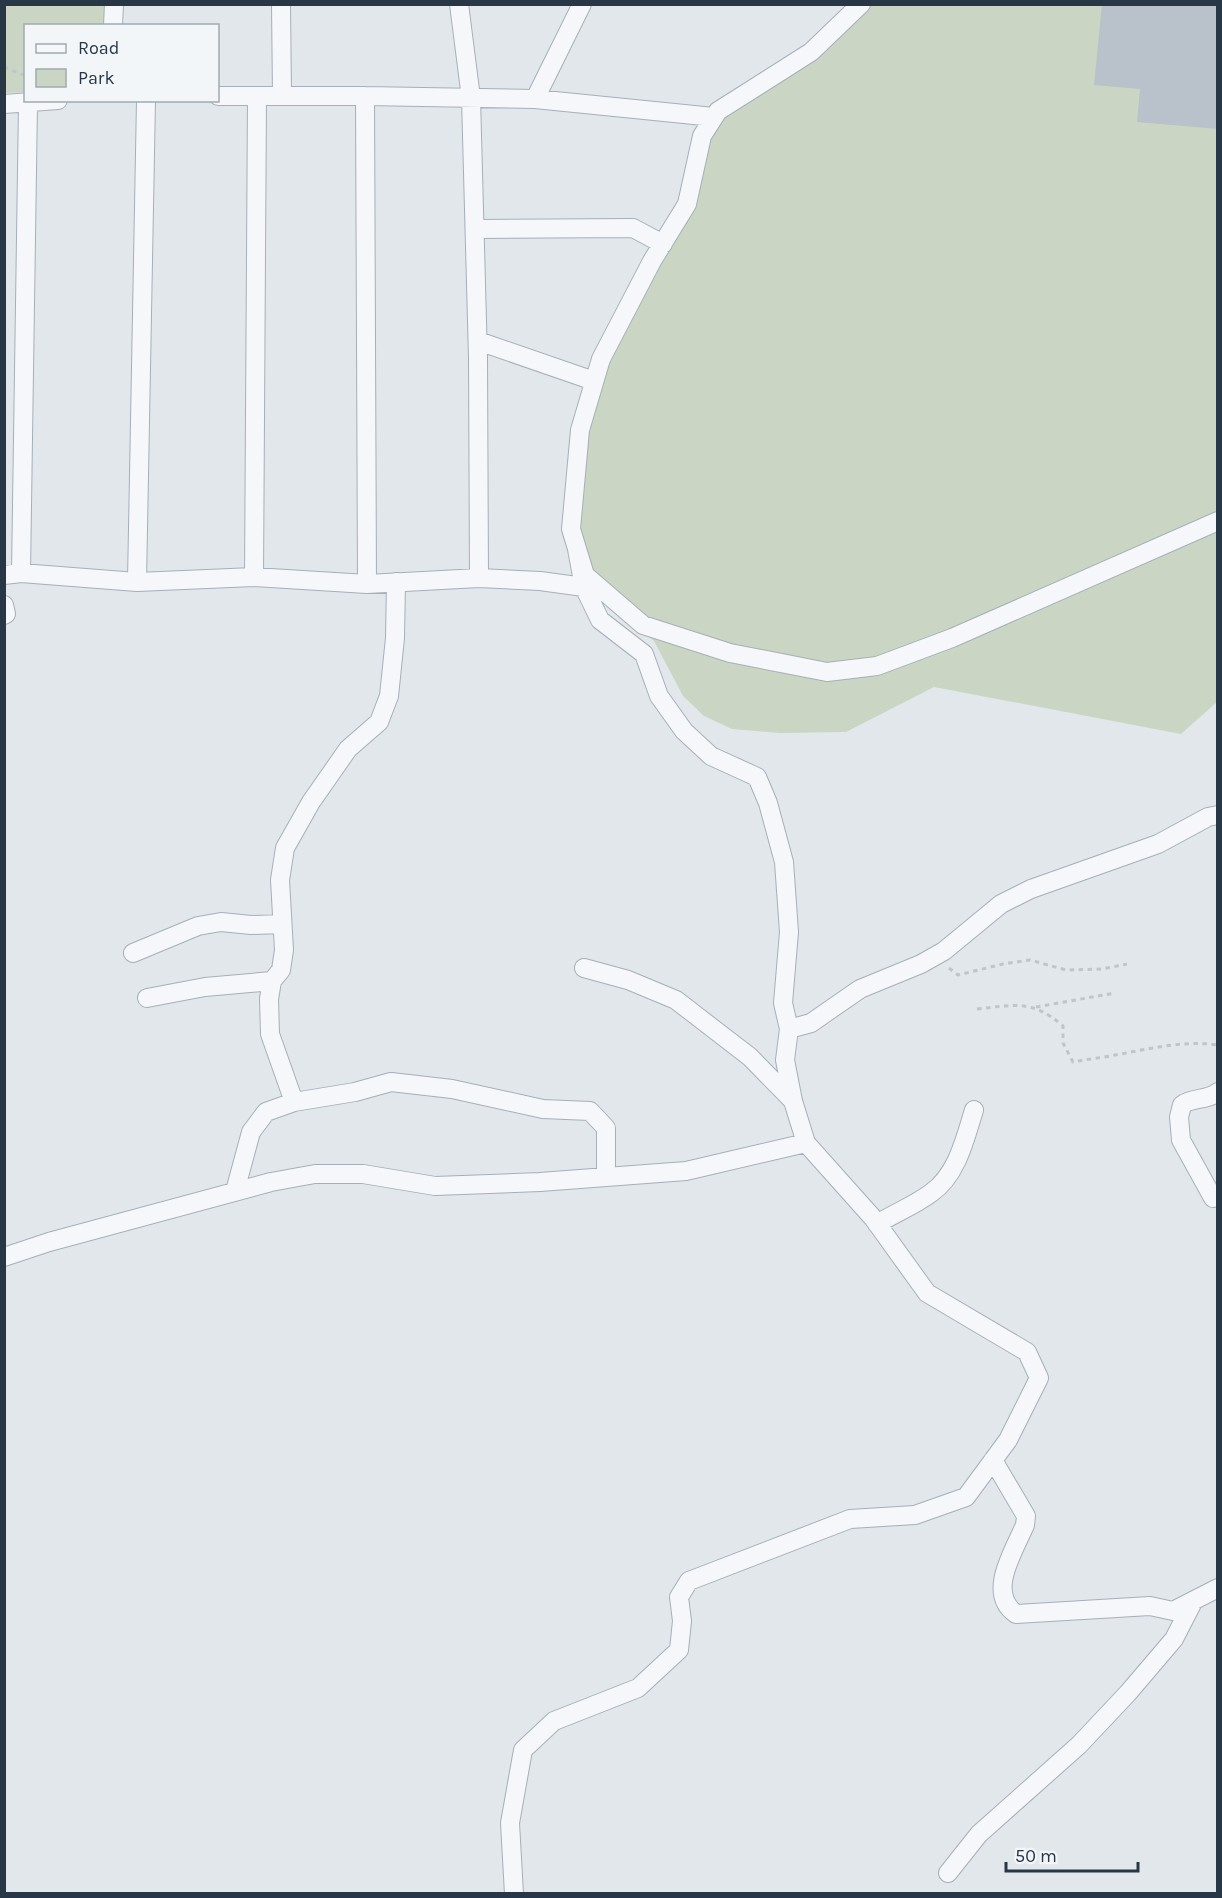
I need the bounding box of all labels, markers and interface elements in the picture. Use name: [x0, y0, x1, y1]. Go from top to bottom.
legend: [24, 24, 219, 102]
text: Road: [78, 37, 119, 59]
text: Park: [78, 67, 115, 89]
scale bar: [1006, 1835, 1138, 1873]
text: 50 m: [1015, 1845, 1057, 1867]

